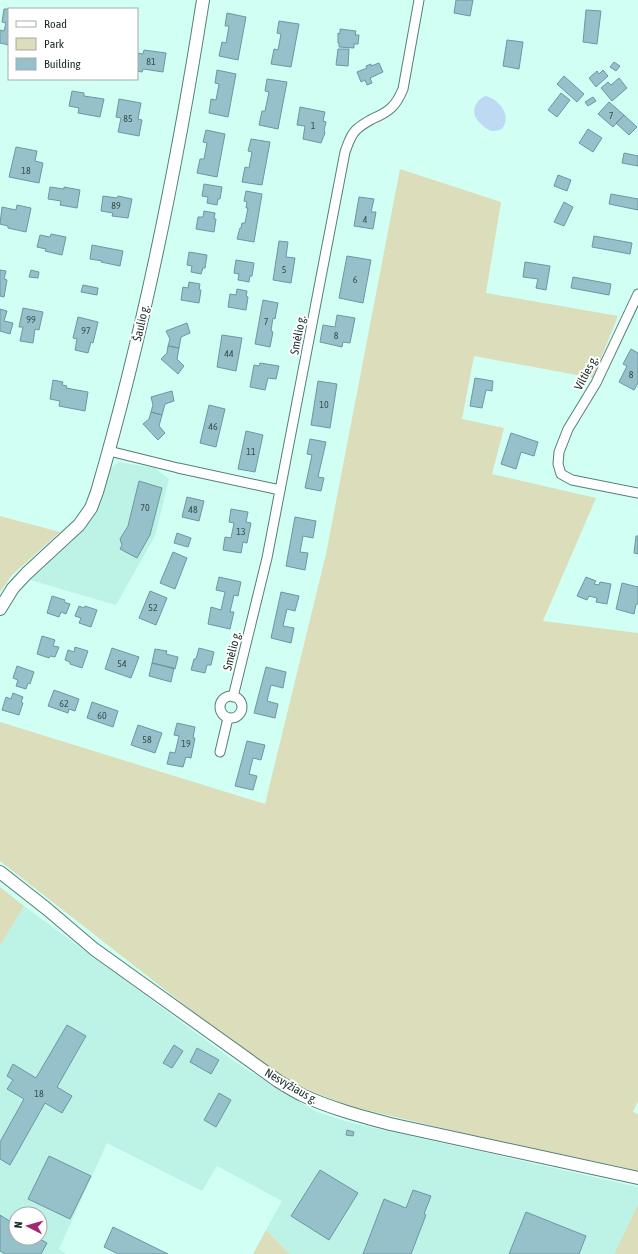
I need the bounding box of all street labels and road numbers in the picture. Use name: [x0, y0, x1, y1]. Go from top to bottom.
street label: Šaulio g.: [130, 303, 152, 343]
street label: Smėlio g.: [287, 314, 309, 356]
street label: Vilties g.: [571, 354, 601, 392]
street label: Smėlio g.: [220, 630, 244, 672]
street label: Nesvyžiaus g.: [262, 1065, 320, 1107]

